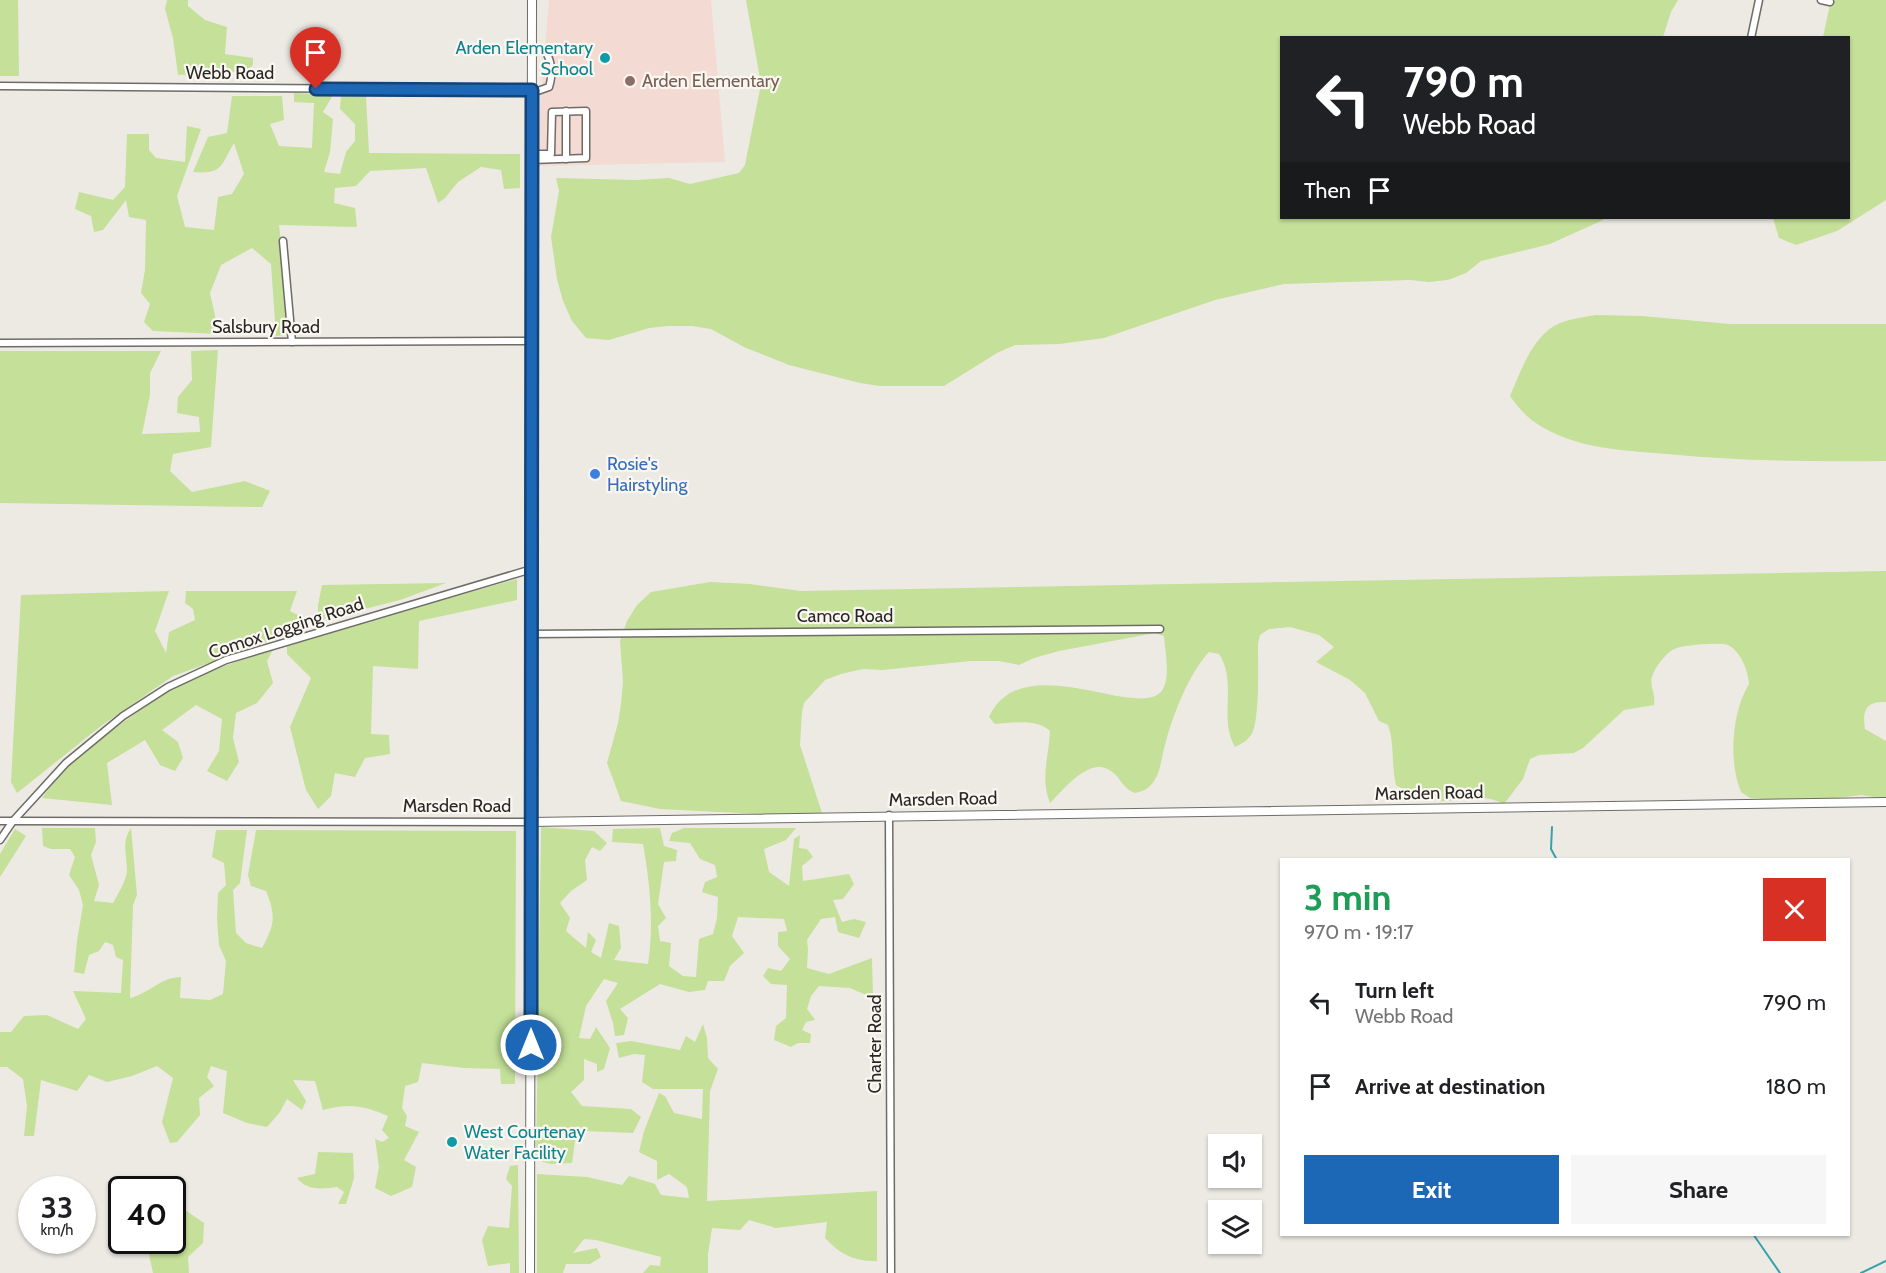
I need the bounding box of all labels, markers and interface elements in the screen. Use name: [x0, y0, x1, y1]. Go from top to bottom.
pin: [290, 27, 341, 89]
icon: arrive: [299, 36, 332, 69]
place label: Arden Elementary School: [455, 37, 594, 80]
marker: Arden Elementary School: [598, 51, 612, 65]
text: 790 m: [1403, 56, 1524, 108]
icon: left: [1304, 60, 1382, 138]
street label: Webb Road: [186, 62, 274, 84]
place label: Arden Elementary: [642, 70, 780, 92]
marker: Arden Elementary: [623, 74, 637, 88]
text: Webb Road: [1403, 108, 1536, 141]
icon: arrive: [1363, 174, 1396, 207]
text: Then: [1304, 177, 1351, 204]
street label: Salsbury Road: [212, 316, 320, 338]
place label: Rosie's Hairstyling: [607, 453, 688, 496]
marker: Rosie's Hairstyling: [588, 467, 602, 481]
street label: Comox Logging Road: [206, 593, 366, 663]
street label: Camco Road: [797, 605, 893, 627]
street label: Marsden Road: [1374, 781, 1484, 805]
street label: Marsden Road: [888, 787, 998, 811]
street label: Marsden Road: [403, 795, 511, 817]
text: 3 min: [1304, 875, 1391, 919]
button: close: [1763, 878, 1826, 941]
text: 970 m · 19:17: [1304, 920, 1414, 944]
text: Turn left: [1355, 977, 1434, 1004]
icon: left: [1304, 986, 1337, 1019]
text: 790 m: [1763, 989, 1826, 1016]
street label: Charter Road: [864, 994, 886, 1094]
text: Webb Road: [1355, 1004, 1453, 1028]
position arrow: [499, 1013, 563, 1077]
icon: arrive: [1304, 1070, 1337, 1103]
text: Arrive at destination: [1355, 1073, 1545, 1100]
text: 180 m: [1766, 1073, 1826, 1100]
place label: West Courtenay Water Facility: [464, 1121, 586, 1164]
map controls: [1208, 1134, 1262, 1254]
button: sound: [1208, 1134, 1262, 1188]
marker: West Courtenay Water Facility: [445, 1135, 459, 1149]
button: Exit: [1304, 1155, 1559, 1224]
button: Share: [1571, 1155, 1826, 1224]
speed limit sign: 40: [108, 1176, 186, 1254]
text: 33: [41, 1189, 73, 1226]
button: layers: [1208, 1200, 1262, 1254]
text: km/h: [41, 1221, 73, 1239]

